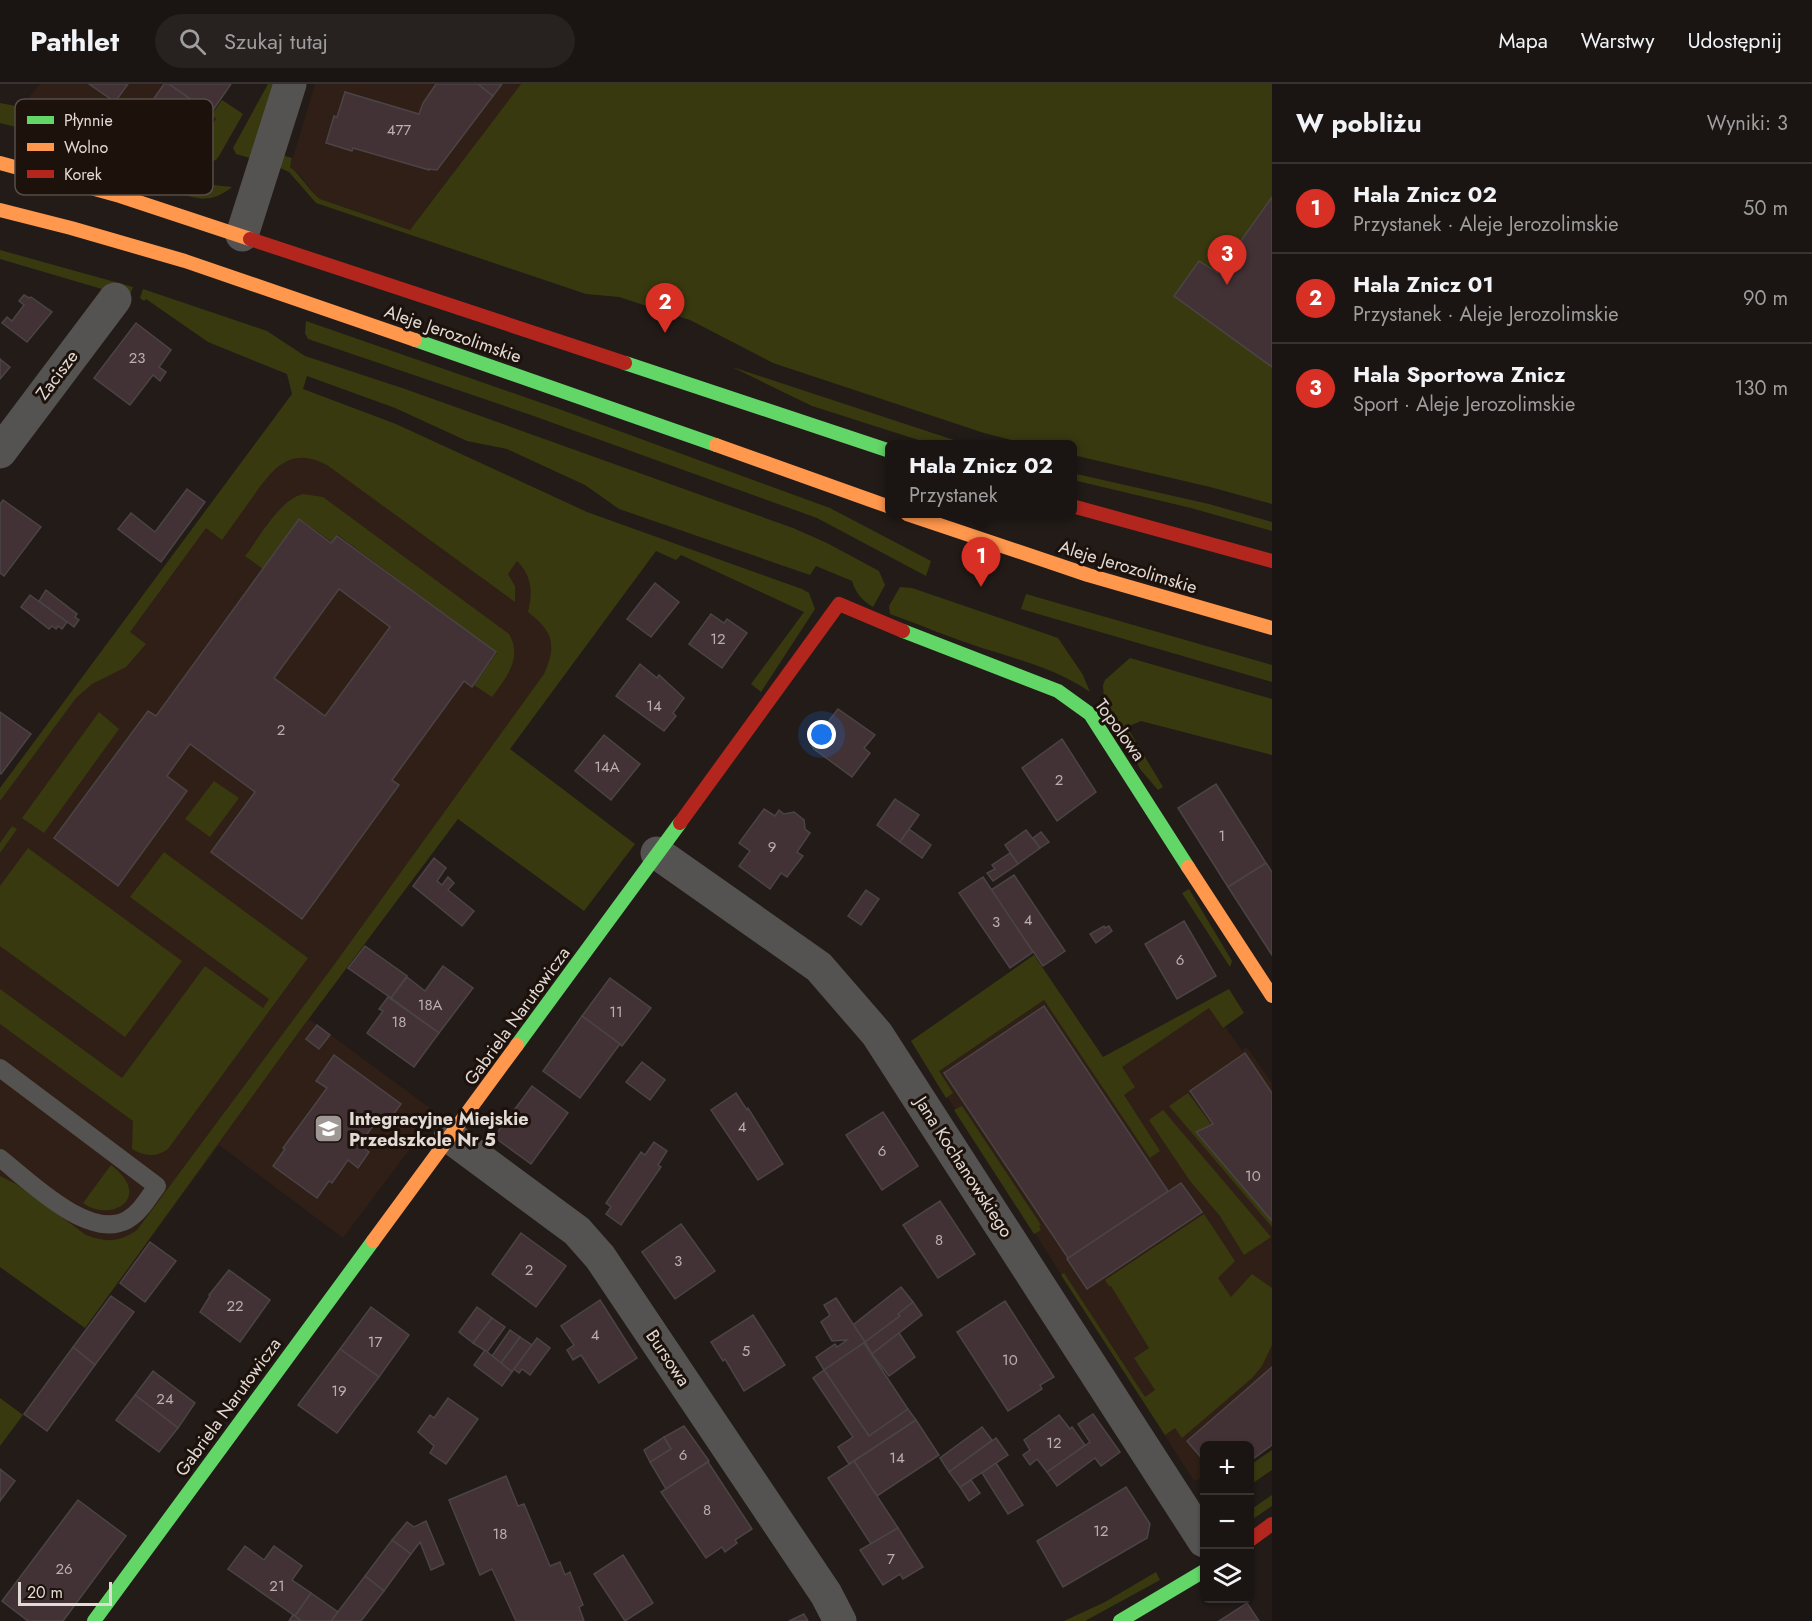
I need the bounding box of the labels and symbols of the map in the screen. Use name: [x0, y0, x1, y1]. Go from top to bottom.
legend: [15, 99, 213, 195]
text: Płynnie: [64, 109, 113, 132]
house number: 477: [387, 119, 411, 141]
text: Wolno: [64, 136, 108, 159]
text: Korek: [64, 163, 103, 186]
pin: 3: [1208, 236, 1246, 285]
pin: 2: [646, 284, 684, 333]
street label: Aleje Jerozolimskie: [381, 298, 525, 370]
street label: Zacisze: [30, 345, 84, 405]
house number: 23: [129, 347, 145, 369]
street label: Aleje Jerozolimskie: [1056, 534, 1200, 600]
pin: 1: [962, 538, 1000, 587]
house number: 12: [710, 628, 726, 650]
street label: Topolowa: [1089, 694, 1151, 766]
house number: 14: [646, 695, 662, 717]
house number: 2: [277, 719, 285, 741]
your location: [807, 720, 836, 749]
house number: 14A: [594, 756, 620, 778]
house number: 2: [1055, 769, 1063, 791]
house number: 1: [1219, 825, 1225, 847]
house number: 9: [768, 836, 776, 858]
house number: 4: [1024, 909, 1033, 931]
house number: 3: [992, 911, 1000, 933]
street label: Gabriela Narutowicza: [458, 941, 576, 1091]
house number: 6: [1176, 949, 1184, 971]
house number: 18A: [418, 994, 442, 1016]
house number: 11: [609, 1001, 623, 1023]
house number: 18: [392, 1011, 406, 1033]
street label: Jana Kochanowskiego: [908, 1090, 1019, 1243]
place label: Integracyjne Miejskie Przedszkole Nr 5: [349, 1106, 529, 1153]
school or university icon: Integracyjne Miejskie Przedszkole Nr 5: [312, 1113, 344, 1145]
house number: 4: [738, 1116, 747, 1138]
house number: 6: [878, 1140, 886, 1162]
house number: 10: [1245, 1165, 1261, 1187]
house number: 8: [935, 1229, 943, 1251]
house number: 3: [674, 1250, 682, 1272]
house number: 2: [525, 1259, 533, 1281]
house number: 22: [226, 1295, 244, 1317]
house number: 4: [591, 1324, 600, 1346]
street label: Bursowa: [639, 1324, 697, 1392]
house number: 17: [368, 1331, 382, 1353]
street label: Gabriela Narutowicza: [169, 1332, 287, 1482]
house number: 5: [742, 1340, 750, 1362]
house number: 10: [1002, 1349, 1018, 1371]
house number: 19: [331, 1380, 347, 1402]
house number: 24: [156, 1388, 174, 1410]
house number: 12: [1046, 1432, 1062, 1454]
house number: 6: [679, 1444, 687, 1466]
house number: 14: [889, 1447, 905, 1469]
house number: 8: [703, 1499, 711, 1521]
house number: 12: [1093, 1520, 1109, 1542]
house number: 18: [493, 1523, 507, 1545]
house number: 7: [887, 1548, 895, 1570]
house number: 26: [55, 1558, 73, 1580]
house number: 21: [269, 1575, 285, 1597]
scale bar: [18, 1579, 112, 1606]

